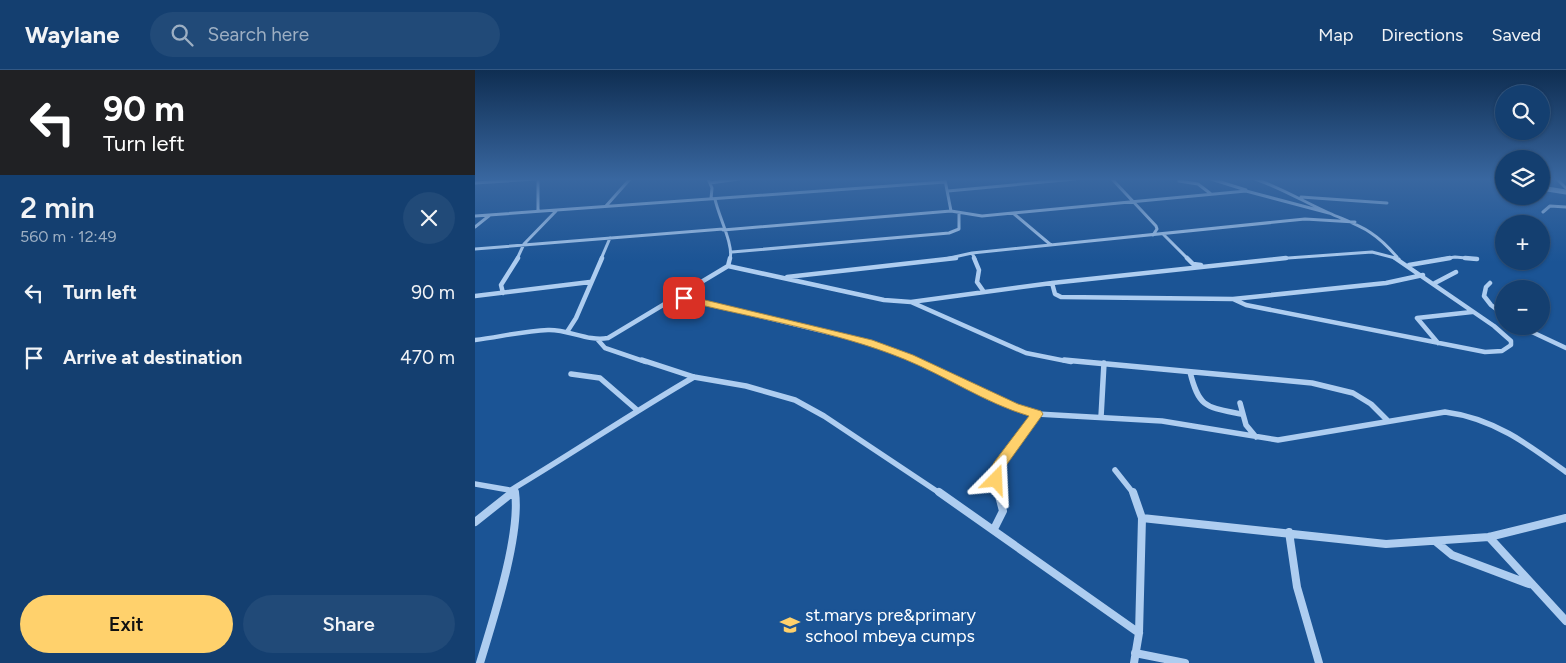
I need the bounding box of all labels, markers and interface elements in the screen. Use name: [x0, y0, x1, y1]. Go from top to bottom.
search box: [150, 12, 500, 57]
text: Waylane: [25, 20, 120, 49]
icon: search: [168, 21, 196, 49]
text: Search here: [208, 23, 309, 46]
text: Map: [1318, 24, 1353, 46]
text: Directions: [1381, 24, 1463, 46]
text: Saved: [1491, 24, 1541, 46]
map controls: [1495, 85, 1550, 335]
button: search: [1495, 85, 1550, 140]
text: 90 m: [103, 88, 185, 130]
icon: left: [20, 90, 85, 155]
text: Turn left: [103, 130, 185, 157]
button: layers: [1495, 150, 1550, 205]
text: 2 min: [20, 189, 95, 226]
button: close: [403, 192, 455, 244]
button: +: [1495, 215, 1550, 270]
text: 560 m · 12:49: [20, 227, 117, 246]
pin: [663, 277, 705, 319]
icon: left: [20, 279, 48, 307]
button: −: [1495, 280, 1550, 335]
text: Turn left: [63, 281, 137, 304]
text: 90 m: [411, 281, 455, 304]
icon: arrive: [670, 284, 698, 312]
icon: arrive: [20, 344, 48, 372]
text: Arrive at destination: [63, 346, 242, 369]
text: 470 m: [400, 346, 455, 369]
position arrow: [969, 453, 1021, 505]
button: Exit: [20, 595, 233, 653]
button: Share: [243, 595, 455, 653]
place label: st.marys pre&primary school mbeya cumps: [805, 604, 976, 647]
school or university icon: st.marys pre&primary school mbeya cumps: [779, 614, 801, 636]

